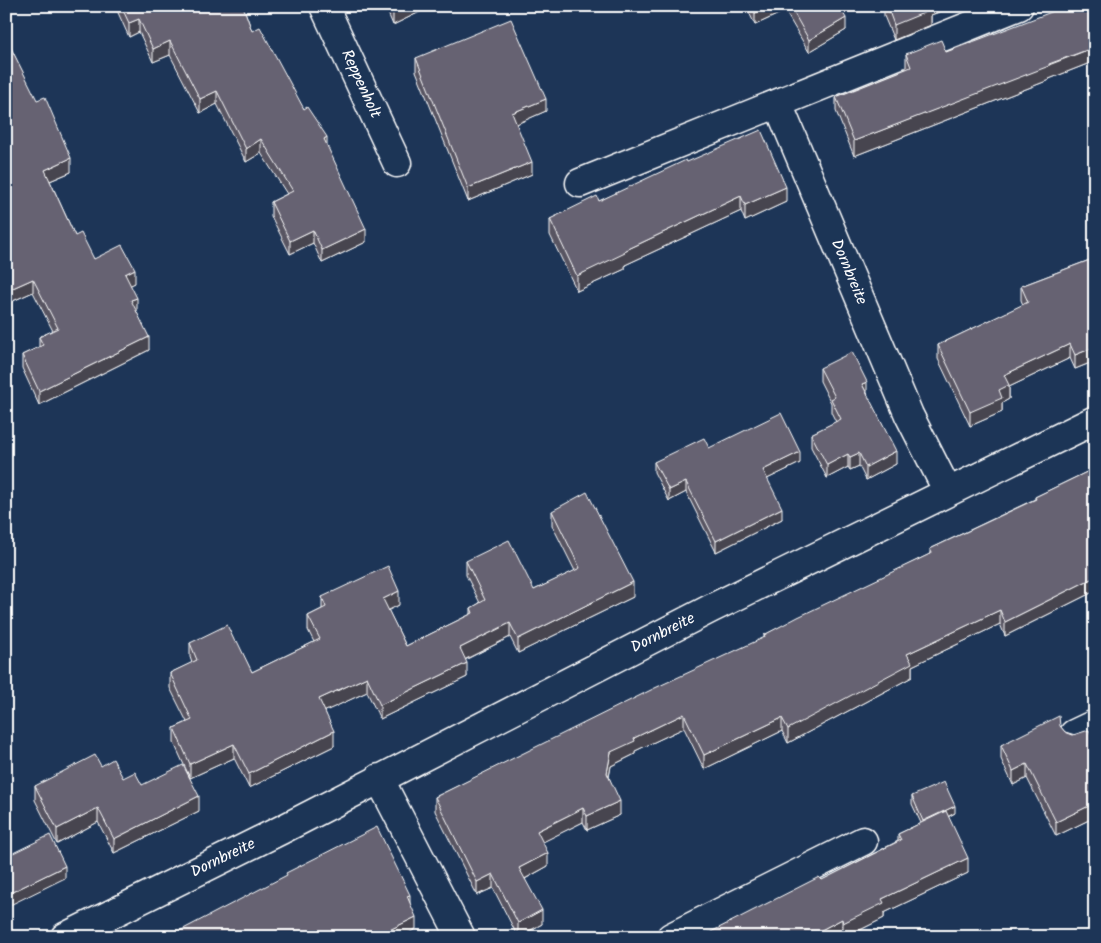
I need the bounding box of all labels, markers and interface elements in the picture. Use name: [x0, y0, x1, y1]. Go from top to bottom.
street label: Reppenholt: [334, 45, 388, 123]
street label: Dornbreite: [824, 235, 874, 309]
street label: Dornbreite: [626, 606, 700, 660]
street label: Dornbreite: [186, 832, 260, 884]

